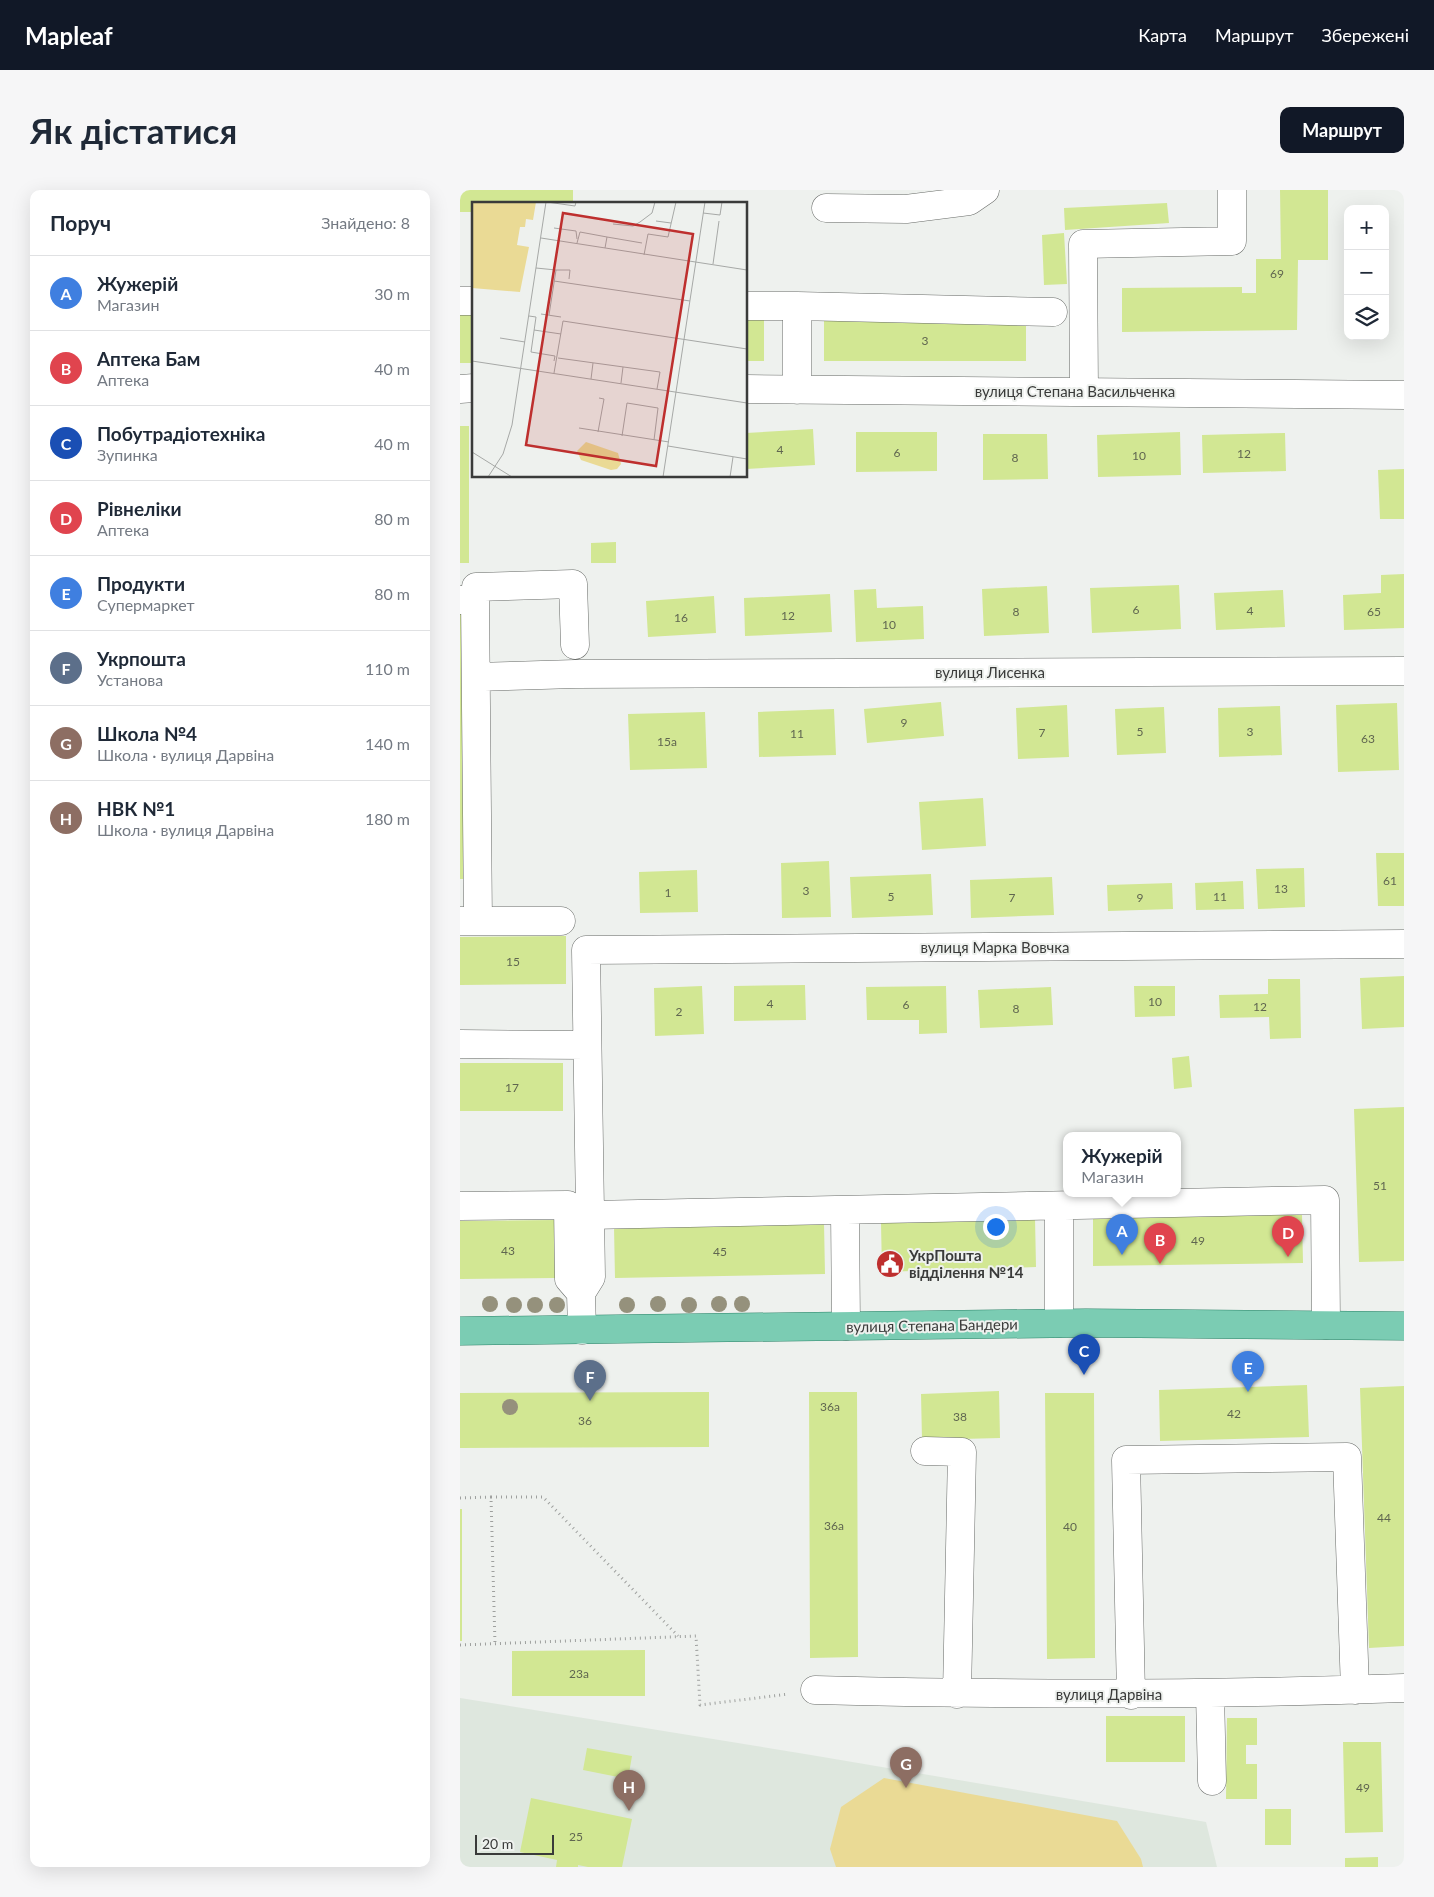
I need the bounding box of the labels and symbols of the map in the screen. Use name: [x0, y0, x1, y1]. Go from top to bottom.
inset map: [472, 202, 748, 478]
house number: 69: [1270, 266, 1284, 281]
house number: 3: [922, 333, 929, 348]
street label: вулиця Степана Васильченка: [975, 382, 1175, 400]
house number: 4: [777, 442, 784, 457]
house number: 6: [894, 445, 901, 460]
house number: 12: [1237, 446, 1251, 461]
house number: 10: [1132, 448, 1146, 463]
house number: 8: [1012, 450, 1019, 465]
house number: 6: [1133, 602, 1140, 617]
house number: 4: [1247, 603, 1254, 618]
house number: 8: [1013, 604, 1020, 619]
house number: 65: [1367, 604, 1381, 619]
house number: 12: [781, 608, 795, 623]
house number: 16: [674, 610, 688, 625]
house number: 10: [882, 617, 896, 632]
street label: вулиця Лисенка: [935, 663, 1045, 681]
house number: 9: [901, 715, 908, 730]
house number: 5: [1137, 724, 1144, 739]
house number: 3: [1247, 724, 1254, 739]
house number: 7: [1039, 725, 1046, 740]
house number: 11: [790, 726, 804, 741]
house number: 63: [1361, 731, 1375, 746]
house number: 15а: [657, 734, 677, 749]
house number: 61: [1383, 873, 1397, 888]
house number: 13: [1274, 881, 1288, 896]
house number: 3: [803, 883, 810, 898]
house number: 1: [665, 885, 672, 900]
house number: 5: [888, 889, 895, 904]
house number: 11: [1213, 889, 1227, 904]
house number: 7: [1009, 890, 1016, 905]
house number: 9: [1137, 890, 1144, 905]
street label: вулиця Марка Вовчка: [920, 938, 1070, 956]
house number: 15: [506, 954, 520, 969]
house number: 10: [1148, 994, 1162, 1009]
house number: 4: [767, 996, 774, 1011]
house number: 6: [903, 997, 910, 1012]
house number: 12: [1253, 999, 1267, 1014]
house number: 8: [1013, 1001, 1020, 1016]
house number: 2: [676, 1004, 683, 1019]
house number: 17: [505, 1080, 519, 1095]
house number: 51: [1373, 1178, 1387, 1193]
your location: [983, 1214, 1009, 1240]
pin: A: [1106, 1214, 1138, 1255]
pin: D: [1272, 1216, 1304, 1257]
pin: B: [1144, 1223, 1176, 1264]
house number: 49: [1191, 1233, 1205, 1248]
house number: 43: [501, 1243, 515, 1258]
house number: 45: [713, 1244, 727, 1259]
place label: УкрПошта відділення №14: [908, 1246, 1024, 1281]
public building icon: УкрПошта відділення №14: [875, 1249, 905, 1279]
street label: вулиця Степана Бандери: [846, 1315, 1018, 1335]
pin: C: [1068, 1334, 1100, 1375]
pin: E: [1232, 1351, 1264, 1392]
pin: F: [574, 1360, 606, 1401]
house number: 36а: [820, 1399, 840, 1414]
house number: 42: [1227, 1406, 1241, 1421]
house number: 38: [953, 1409, 967, 1424]
house number: 36: [578, 1413, 592, 1428]
house number: 44: [1377, 1510, 1391, 1525]
house number: 36а: [824, 1518, 844, 1533]
house number: 40: [1063, 1519, 1077, 1534]
house number: 23а: [569, 1666, 589, 1681]
street label: вулиця Дарвіна: [1056, 1685, 1162, 1703]
pin: G: [890, 1747, 922, 1788]
pin: H: [613, 1770, 645, 1811]
house number: 49: [1356, 1780, 1370, 1795]
house number: 25: [569, 1829, 583, 1844]
scale bar: [475, 1832, 554, 1855]

